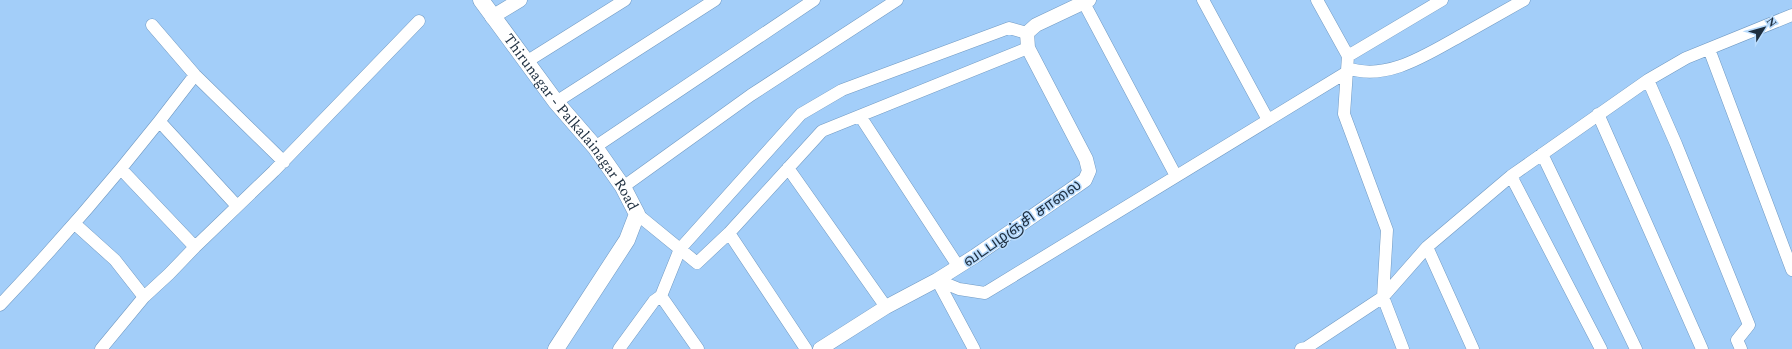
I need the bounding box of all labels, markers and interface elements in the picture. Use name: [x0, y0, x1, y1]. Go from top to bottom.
north arrow: [1744, 8, 1784, 48]
text: N: [1762, 14, 1781, 31]
street label: Thirunagar - Palkalainagar Road: [497, 29, 644, 215]
street label: வடபழஞ்சி சாலை: [958, 174, 1086, 273]

